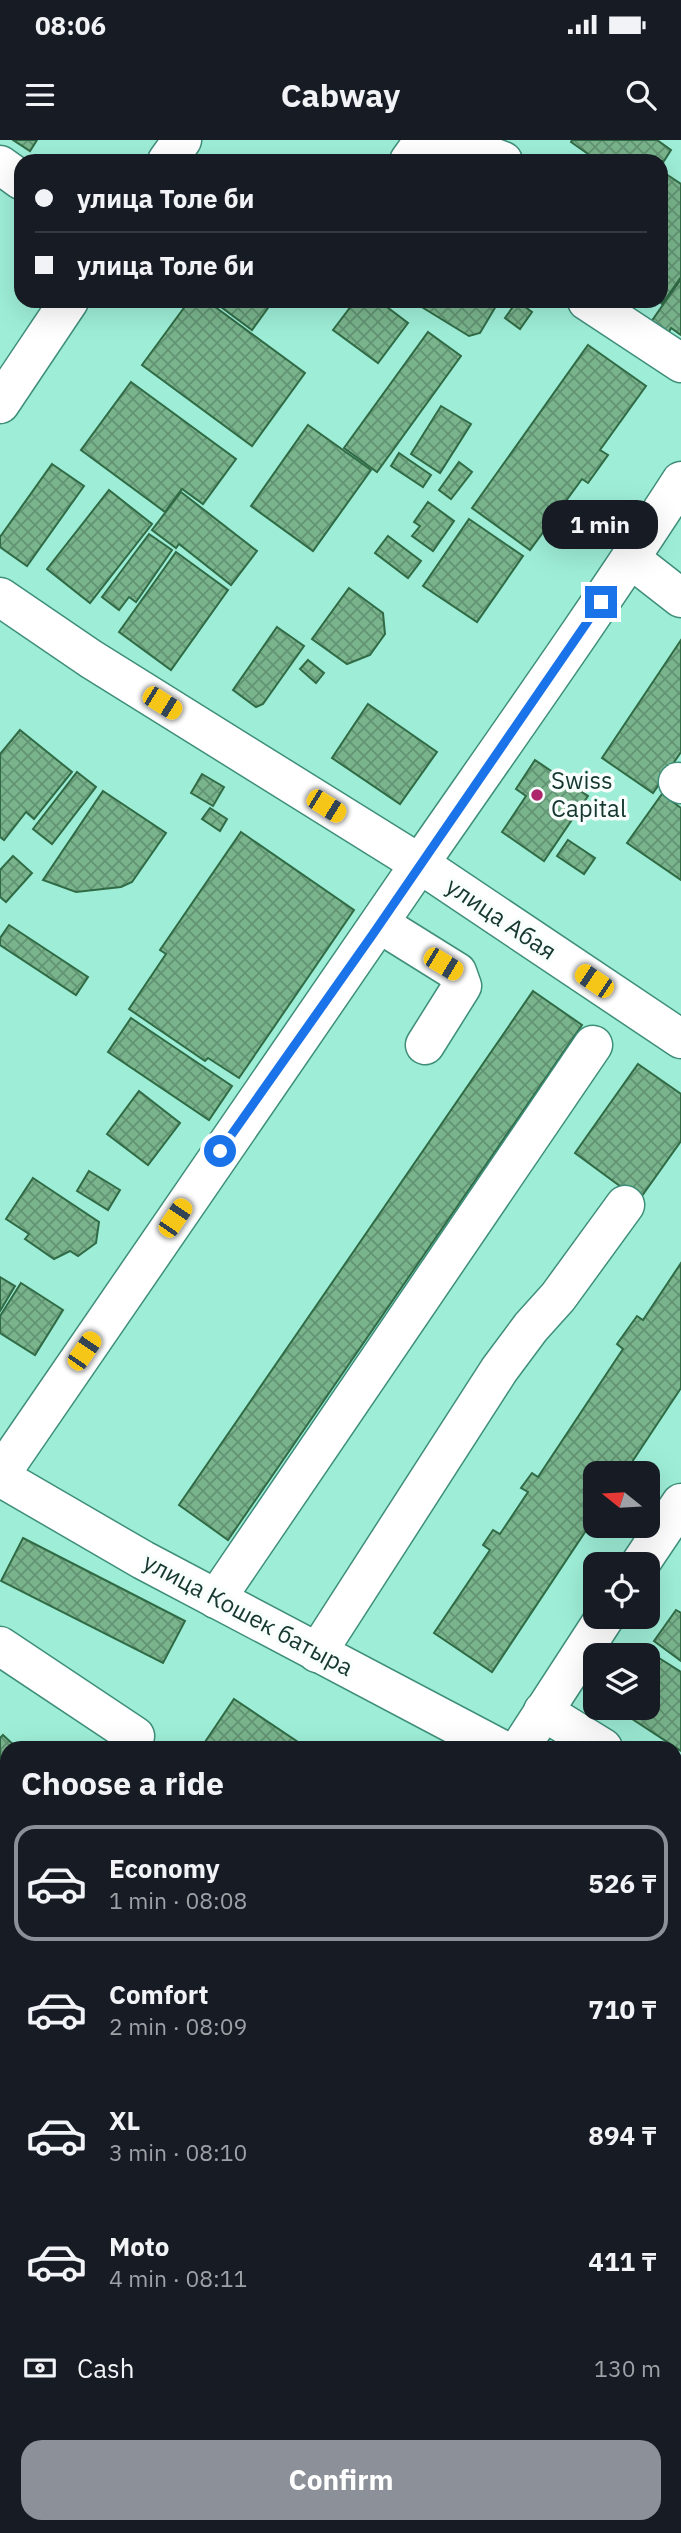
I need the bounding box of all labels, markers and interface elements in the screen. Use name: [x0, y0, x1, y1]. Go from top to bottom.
text: 08:06: [35, 8, 106, 42]
text: Cabway: [281, 74, 400, 116]
icon: menu: [21, 76, 59, 114]
icon: search: [622, 76, 660, 114]
text: улица Толе би: [77, 181, 254, 215]
text: улица Толе би: [77, 248, 254, 282]
callout: 1 min: [543, 500, 659, 550]
text: 1 min: [570, 509, 630, 539]
route end: [585, 586, 617, 618]
car: [139, 683, 186, 723]
place label: Swiss Capital: [551, 764, 626, 824]
car: [303, 786, 350, 826]
marker: Swiss Capital: [529, 787, 545, 803]
street label: улица Абая: [440, 869, 563, 967]
car: [420, 944, 467, 984]
car: [571, 961, 618, 1001]
route start: [204, 1135, 236, 1167]
car: [155, 1195, 196, 1241]
car: [64, 1328, 105, 1374]
north arrow: [583, 1461, 660, 1538]
map controls: [583, 1461, 660, 1720]
street label: улица Кошек батыра: [138, 1545, 359, 1683]
button: locate: [583, 1552, 660, 1629]
button: layers: [583, 1643, 660, 1720]
text: Choose a ride: [21, 1762, 224, 1804]
text: Economy: [109, 1851, 220, 1885]
icon: car: [25, 1852, 88, 1915]
text: 526 ₸: [588, 1866, 657, 1900]
text: 1 min · 08:08: [109, 1885, 247, 1915]
text: Comfort: [109, 1977, 208, 2011]
icon: car: [25, 1978, 88, 2041]
text: 710 ₸: [588, 1992, 657, 2026]
text: 2 min · 08:09: [109, 2011, 247, 2041]
text: XL: [109, 2103, 140, 2137]
icon: car: [25, 2104, 88, 2167]
text: 894 ₸: [588, 2118, 657, 2152]
text: 3 min · 08:10: [109, 2137, 247, 2167]
text: Moto: [109, 2229, 169, 2263]
icon: car: [25, 2230, 88, 2293]
text: 411 ₸: [588, 2244, 657, 2278]
text: 4 min · 08:11: [109, 2263, 247, 2293]
icon: cash: [21, 2349, 59, 2387]
text: Cash: [77, 2351, 134, 2385]
text: 130 m: [594, 2353, 661, 2383]
button: Confirm: [21, 2440, 661, 2520]

